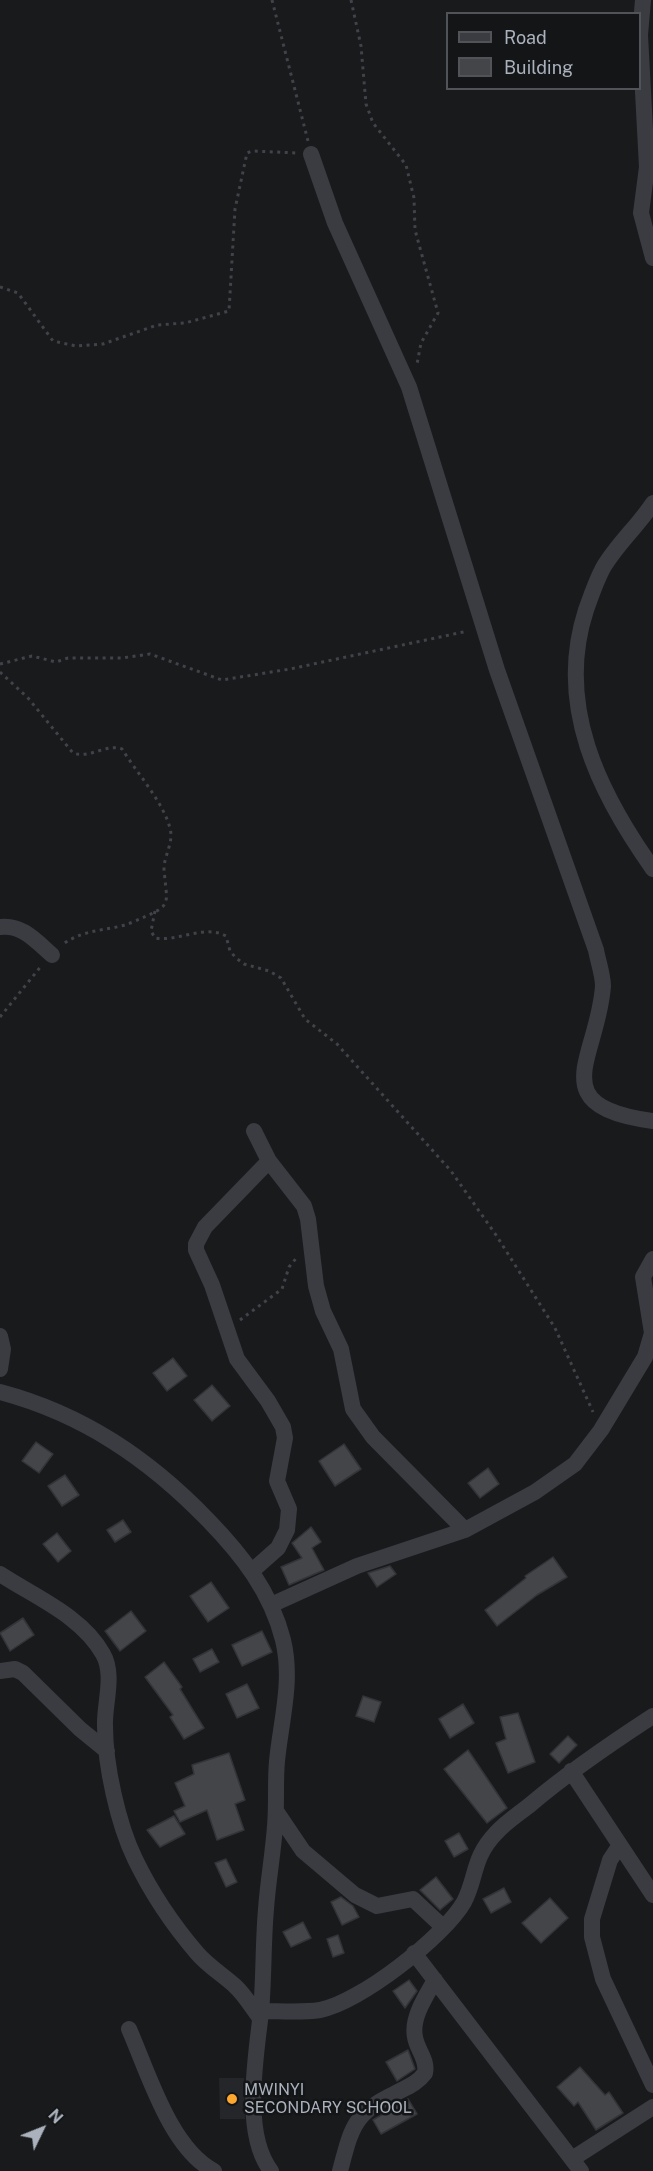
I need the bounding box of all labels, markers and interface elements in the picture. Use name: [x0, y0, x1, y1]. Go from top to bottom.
legend: [446, 12, 641, 90]
text: Road: [504, 27, 547, 48]
text: Building: [504, 57, 573, 78]
place label: MWINYI SECONDARY SCHOOL: [244, 2080, 412, 2118]
marker: MWINYI SECONDARY SCHOOL: [225, 2092, 239, 2106]
north arrow: [12, 2099, 72, 2159]
text: N: [44, 2105, 67, 2127]

